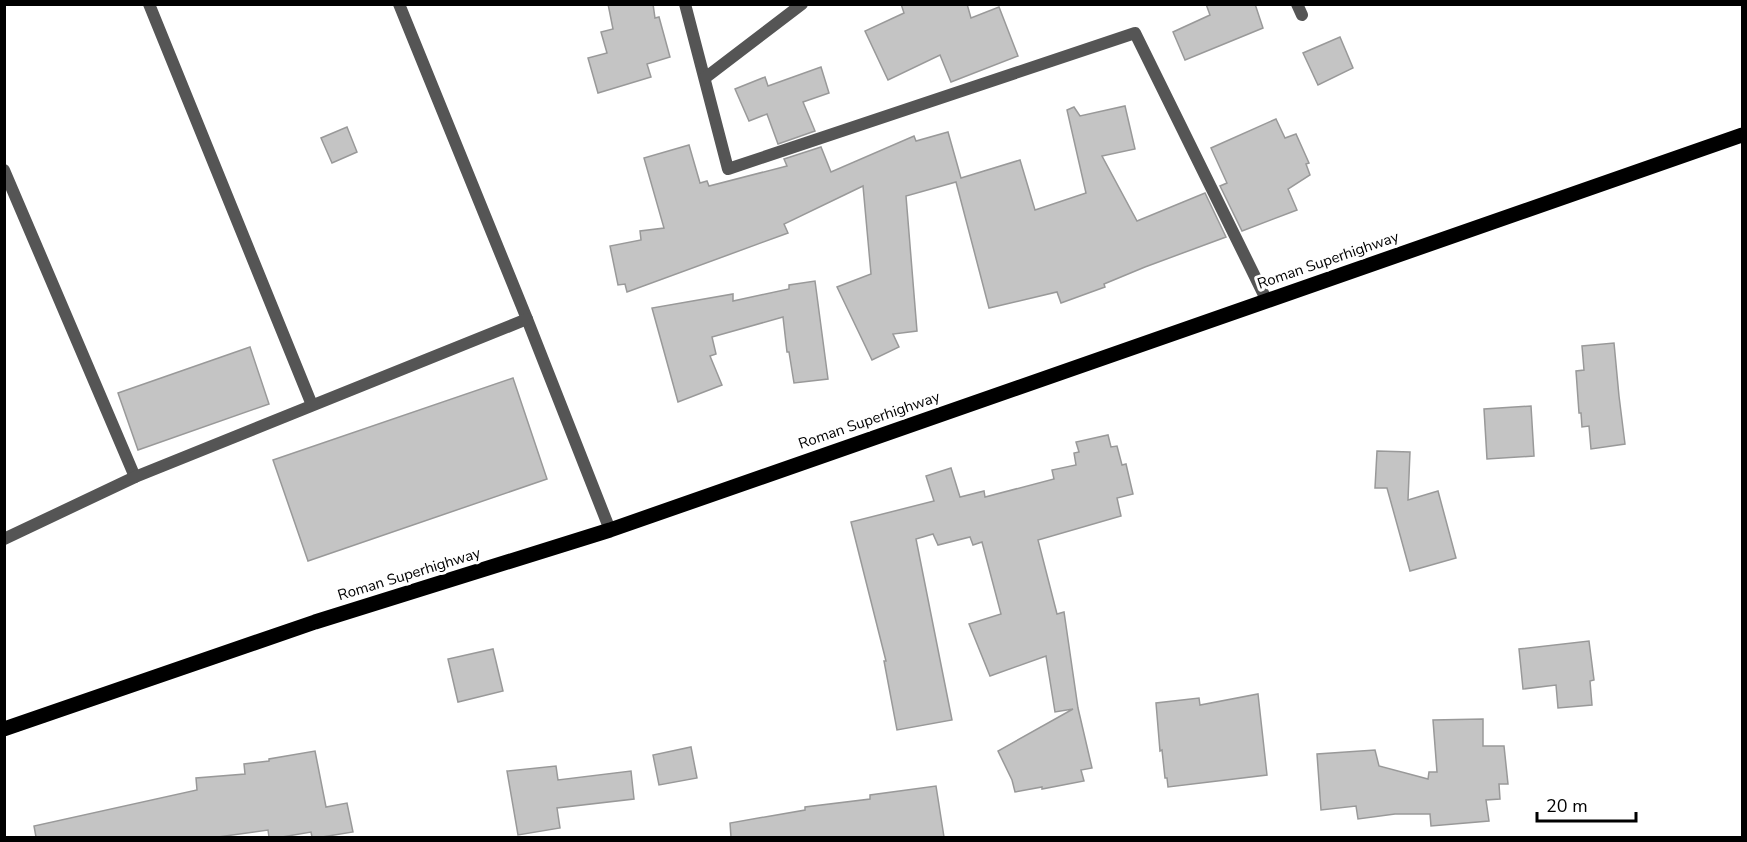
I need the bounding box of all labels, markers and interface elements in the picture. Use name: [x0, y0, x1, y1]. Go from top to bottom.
street label: Roman Superhighway: [1255, 226, 1402, 294]
street label: Roman Superhighway: [796, 386, 943, 454]
street label: Roman Superhighway: [335, 543, 483, 605]
scale bar: [1537, 785, 1636, 823]
text: 20 m: [1546, 794, 1588, 818]

